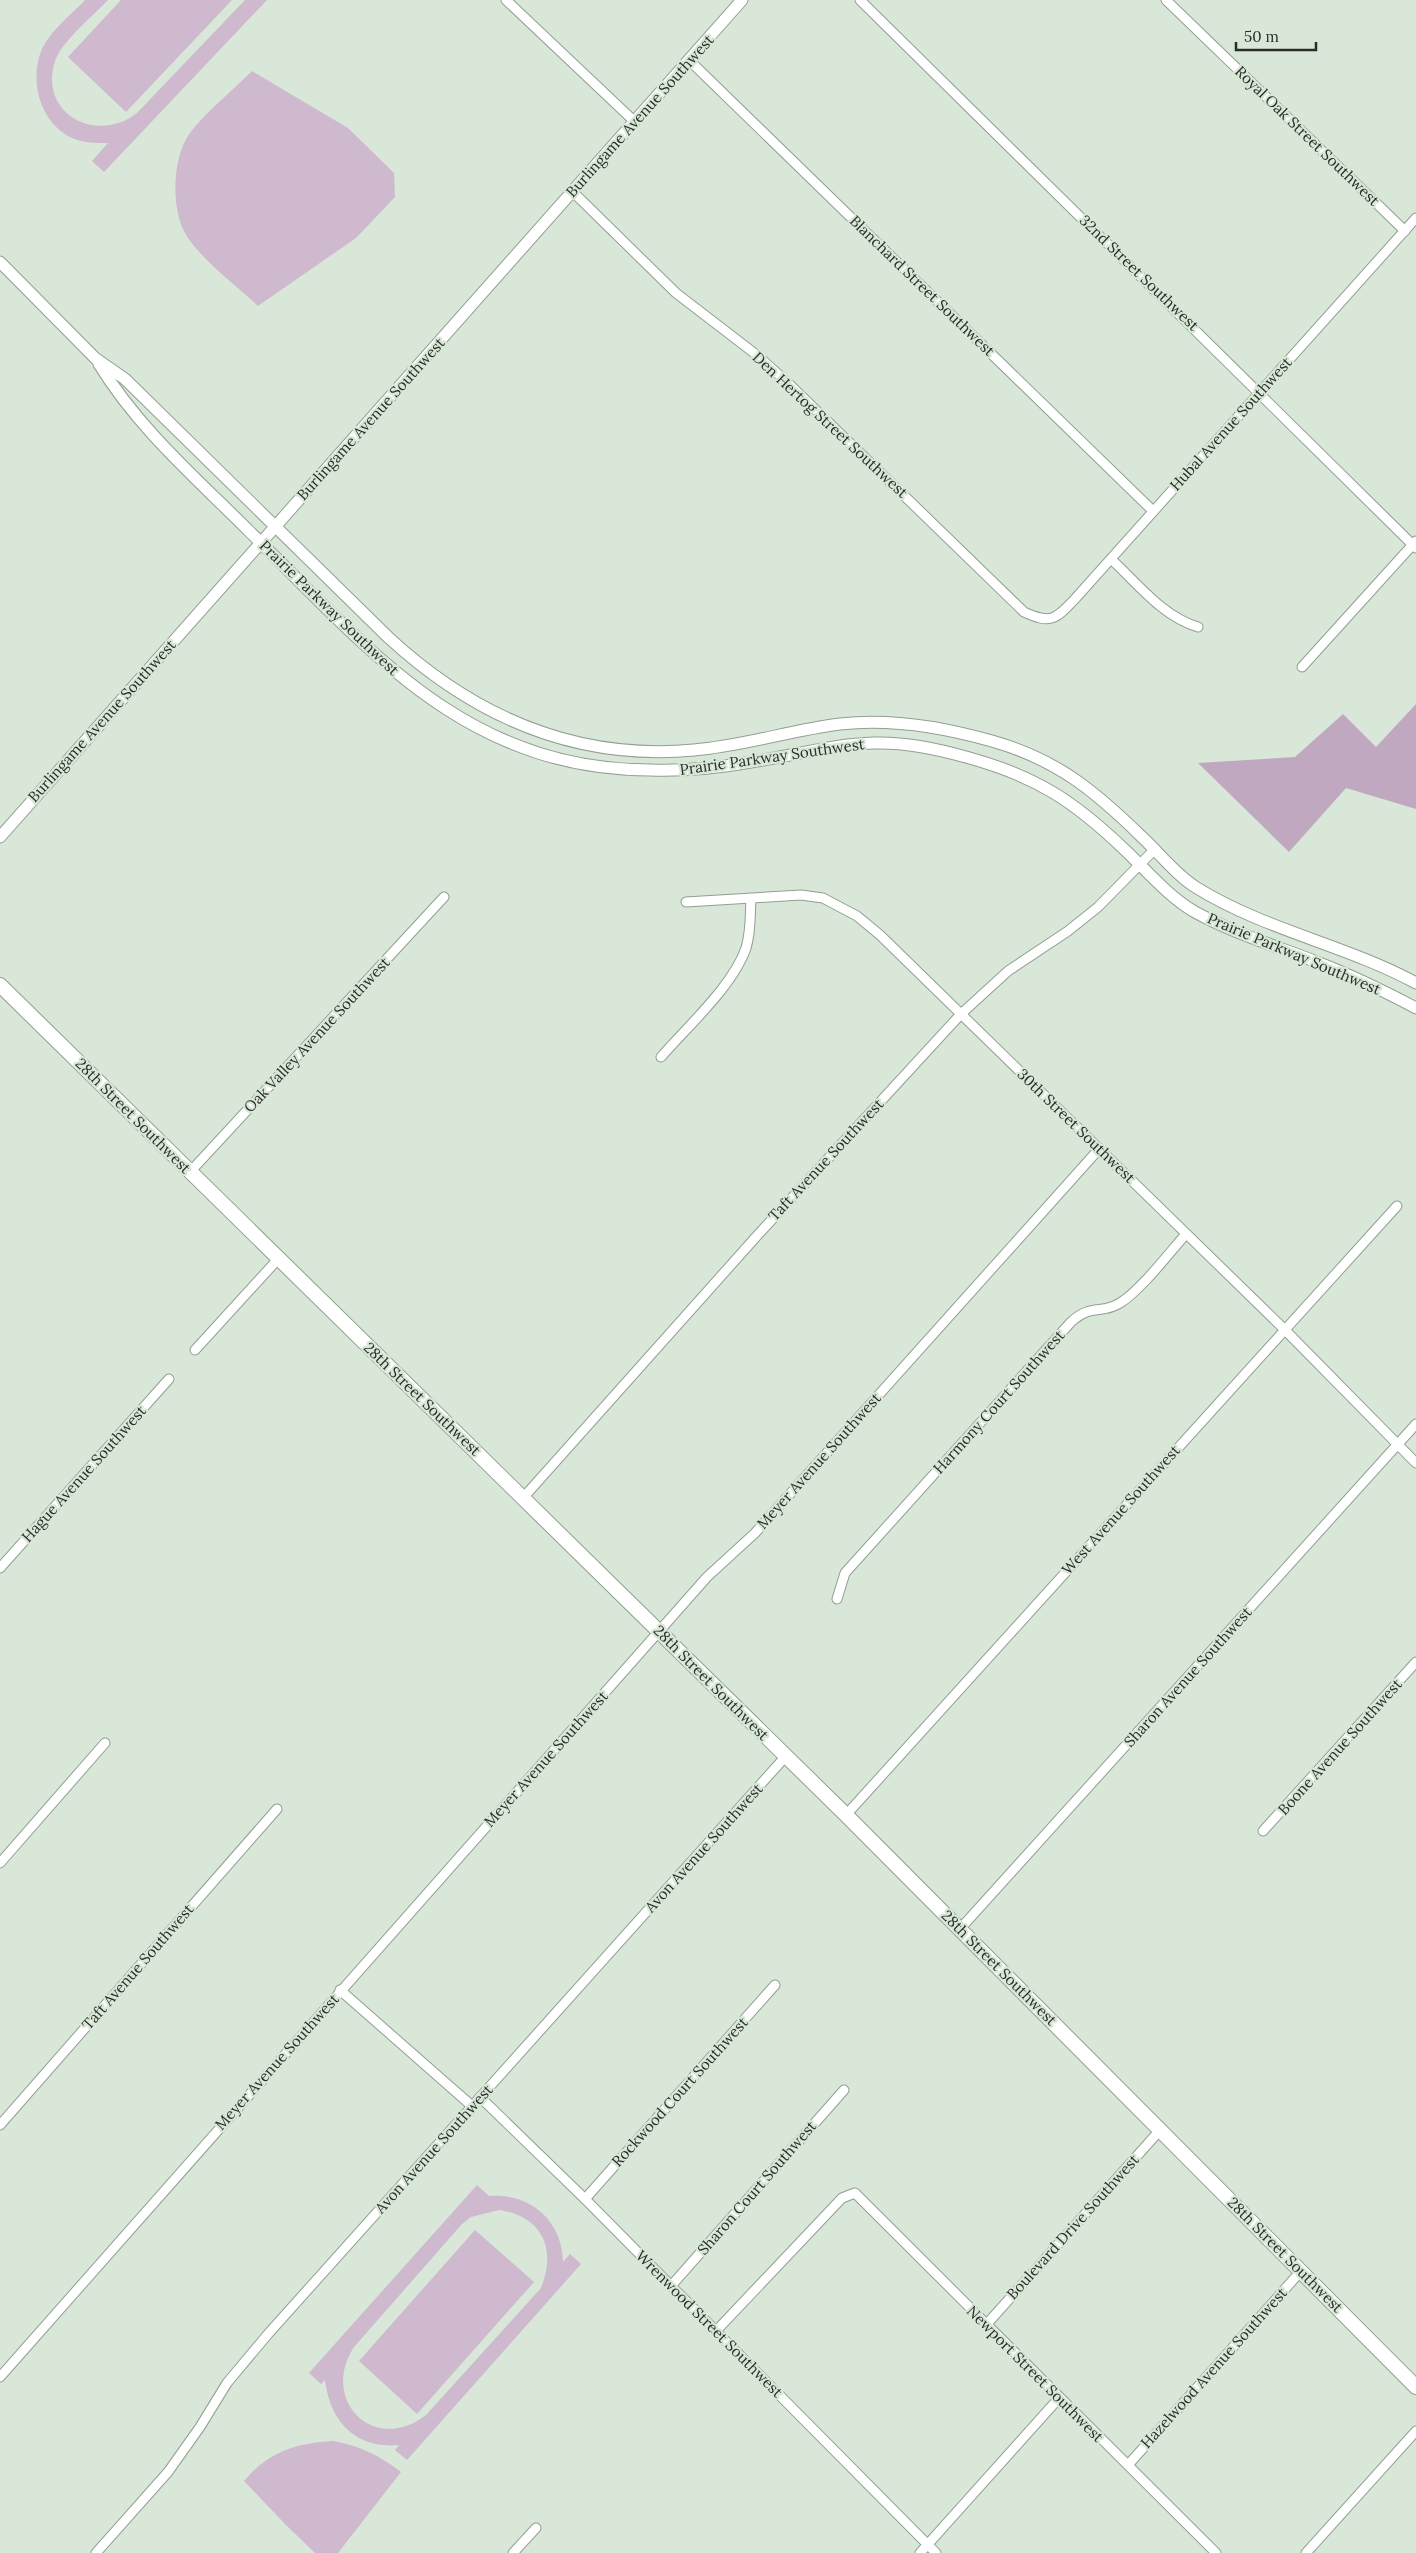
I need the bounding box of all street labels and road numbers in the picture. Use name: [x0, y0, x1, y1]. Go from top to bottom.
street label: Burlingame Avenue Southwest: [562, 30, 718, 201]
street label: Royal Oak Street Southwest: [1231, 62, 1384, 210]
street label: Blanchard Street Southwest: [846, 211, 999, 360]
street label: 32nd Street Southwest: [1076, 211, 1203, 335]
street label: Burlingame Avenue Southwest: [293, 333, 449, 504]
street label: Den Hertog Street Southwest: [749, 348, 912, 502]
street label: Hubal Avenue Southwest: [1166, 353, 1296, 494]
street label: Prairie Parkway Southwest: [256, 536, 403, 679]
street label: Burlingame Avenue Southwest: [24, 635, 180, 806]
street label: Prairie Parkway Southwest: [678, 734, 866, 779]
street label: Prairie Parkway Southwest: [1205, 908, 1384, 999]
street label: Oak Valley Avenue Southwest: [240, 953, 394, 1116]
street label: 28th Street Southwest: [72, 1054, 195, 1177]
street label: 30th Street Southwest: [1013, 1064, 1139, 1187]
street label: Taft Avenue Southwest: [764, 1094, 887, 1225]
street label: Harmony Court Southwest: [929, 1326, 1068, 1478]
street label: 28th Street Southwest: [360, 1338, 485, 1460]
street label: Meyer Avenue Southwest: [752, 1389, 885, 1533]
street label: Hague Avenue Southwest: [17, 1401, 150, 1546]
street label: West Avenue Southwest: [1057, 1441, 1184, 1578]
street label: Sharon Avenue Southwest: [1120, 1603, 1256, 1751]
street label: 28th Street Southwest: [650, 1621, 773, 1744]
street label: Boone Avenue Southwest: [1273, 1675, 1406, 1819]
street label: Meyer Avenue Southwest: [479, 1687, 612, 1831]
street label: Avon Avenue Southwest: [640, 1779, 767, 1917]
street label: Taft Avenue Southwest: [78, 1900, 198, 2033]
street label: 28th Street Southwest: [938, 1906, 1061, 2029]
street label: Meyer Avenue Southwest: [210, 1990, 343, 2134]
street label: Rockwood Court Southwest: [607, 2013, 752, 2170]
street label: Avon Avenue Southwest: [370, 2080, 497, 2218]
street label: Sharon Court Southwest: [693, 2117, 820, 2259]
street label: Boulevard Drive Southwest: [1002, 2150, 1143, 2303]
street label: 28th Street Southwest: [1224, 2193, 1347, 2316]
street label: Wrenwood Street Southwest: [632, 2246, 787, 2401]
street label: Hazelwood Avenue Southwest: [1136, 2283, 1291, 2452]
street label: Newport Street Southwest: [963, 2301, 1108, 2446]

